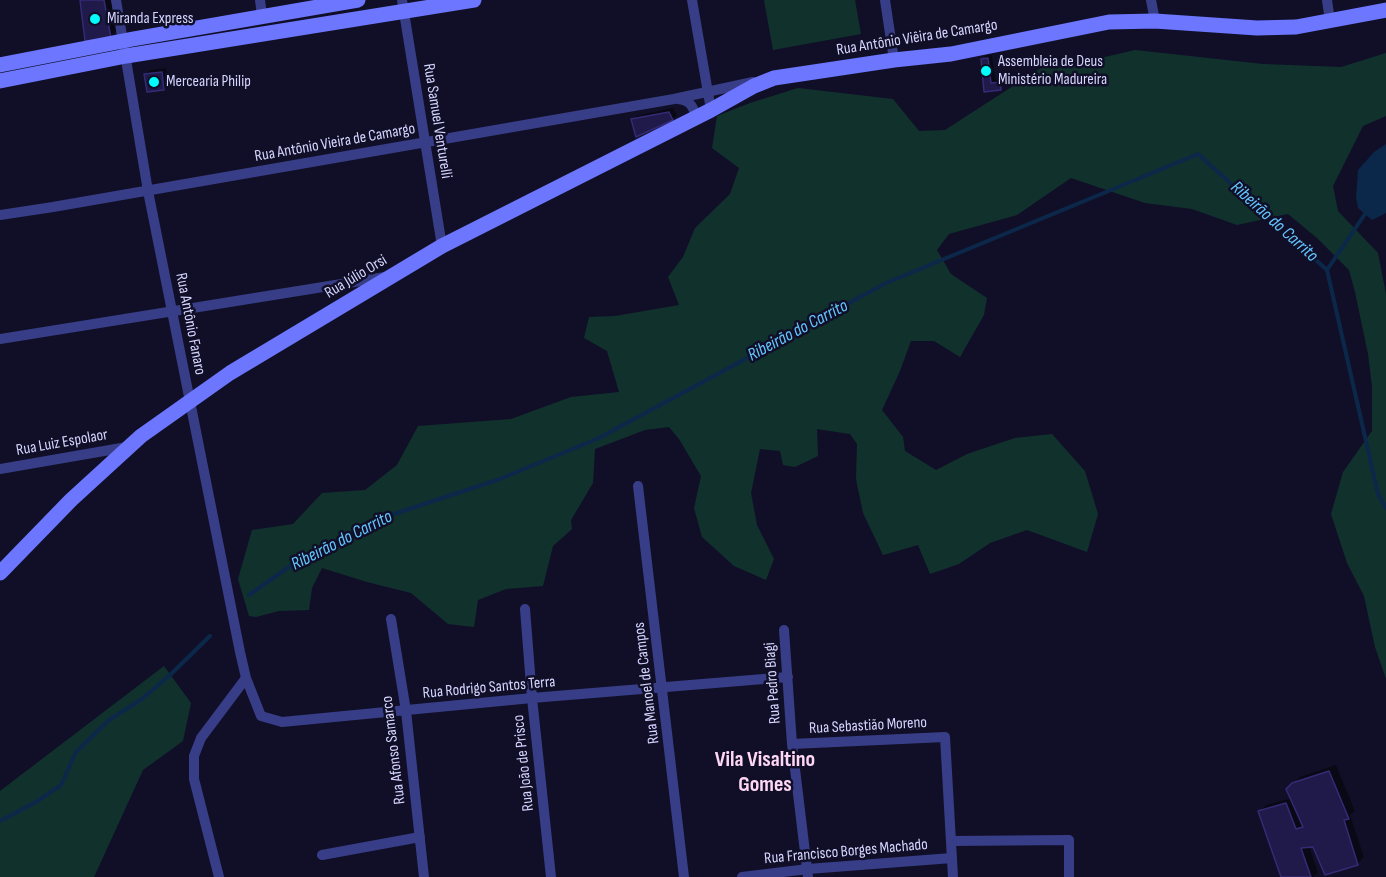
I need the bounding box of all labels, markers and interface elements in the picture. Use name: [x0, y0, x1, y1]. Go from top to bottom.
place label: Miranda Express: [107, 9, 193, 29]
marker: Miranda Express: [88, 12, 102, 26]
street label: Rua Antônio Viêira de Camargo: [835, 16, 999, 60]
place label: Assembleia de Deus Ministério Madureira: [998, 52, 1107, 90]
street label: Rua Samuel Venturelli: [418, 62, 456, 180]
marker: Assembleia de Deus Ministério Madureira: [979, 64, 993, 78]
place label: Mercearia Philip: [166, 72, 251, 92]
marker: Mercearia Philip: [147, 75, 161, 89]
street label: Rua Antônio Vieira de Camargo: [253, 119, 417, 167]
water label: Ribeirão do Carrito: [1226, 177, 1322, 267]
street label: Rua Júlio Orsi: [321, 251, 391, 303]
street label: Rua Antônio Fanaro: [171, 272, 209, 376]
water label: Ribeirão do Carrito: [744, 296, 852, 366]
street label: Rua Luiz Espolaor: [15, 426, 109, 460]
water label: Ribeirão do Carrito: [288, 506, 396, 576]
street label: Rua Manoel de Campos: [630, 621, 664, 745]
street label: Rua Pedro Biagi: [761, 642, 785, 724]
street label: Rua Rodrigo Santos Terra: [422, 673, 556, 703]
street label: Rua Afonso Samarco: [378, 695, 410, 805]
street label: Rua Sebastião Moreno: [808, 713, 928, 739]
street label: Rua João de Prisco: [509, 714, 539, 812]
district label: Vila Visaltino Gomes: [715, 747, 815, 798]
street label: Rua Francisco Borges Machado: [763, 835, 929, 869]

